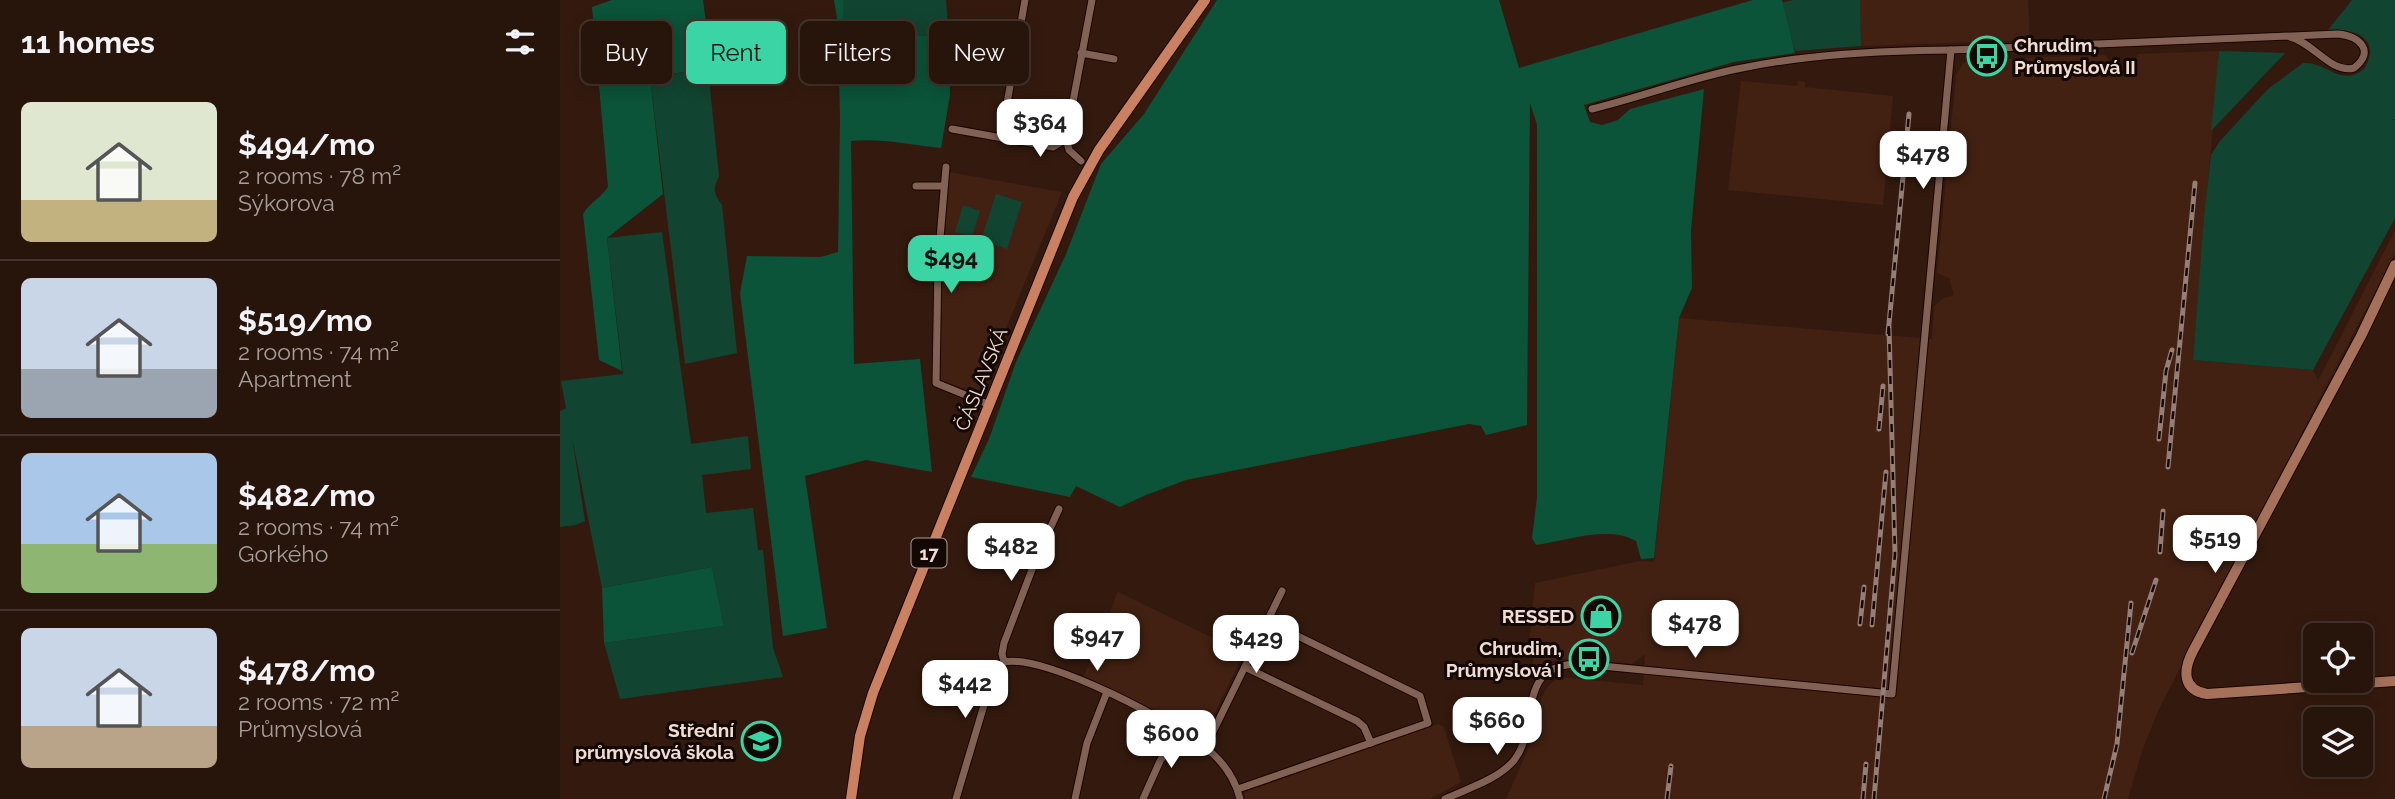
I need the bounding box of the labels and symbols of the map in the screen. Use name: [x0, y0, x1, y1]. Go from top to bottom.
place label: Chrudim, Průmyslová II: [2014, 34, 2136, 78]
bus stop icon: Chrudim, Průmyslová II: [1966, 35, 2008, 77]
pin: $364: [999, 100, 1081, 159]
pin: $478: [1882, 132, 1964, 191]
pin: $494: [910, 236, 992, 295]
street label: ČÁSLAVSKÁ: [950, 324, 1012, 434]
pin: $519: [2174, 516, 2256, 575]
pin: $482: [970, 524, 1052, 583]
road number: 17: [912, 538, 946, 568]
shop icon: RESSED: [1580, 595, 1622, 637]
pin: $478: [1654, 600, 1736, 660]
place label: RESSED: [1502, 605, 1574, 627]
pin: $947: [1056, 614, 1138, 673]
pin: $429: [1215, 616, 1297, 675]
place label: Chrudim, Průmyslová I: [1446, 637, 1562, 681]
bus stop icon: Chrudim, Průmyslová I: [1568, 638, 1610, 680]
pin: $442: [924, 660, 1006, 720]
pin: $660: [1456, 698, 1538, 757]
pin: $600: [1130, 710, 1212, 770]
place label: Střední průmyslová škola: [575, 719, 735, 763]
school or university icon: Střední průmyslová škola: [740, 720, 782, 762]

